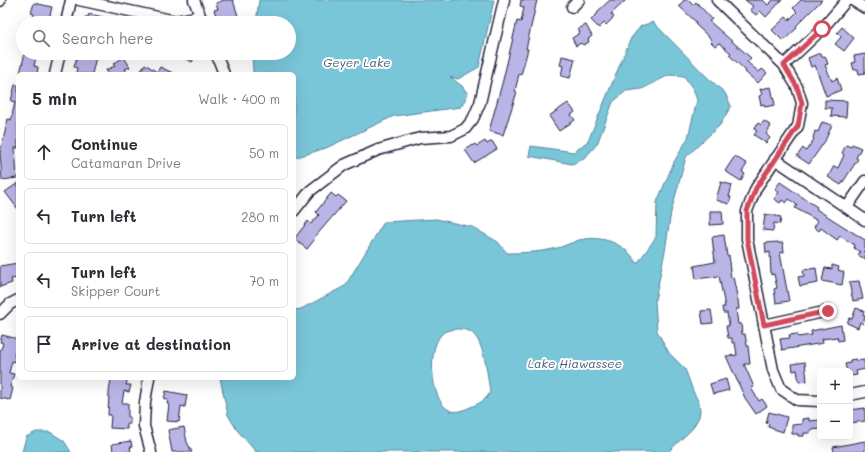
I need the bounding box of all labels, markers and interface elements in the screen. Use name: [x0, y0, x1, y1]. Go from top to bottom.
search box: [16, 16, 296, 60]
route start: [813, 20, 831, 38]
icon: search: [30, 27, 52, 49]
text: Search here: [62, 28, 153, 48]
water label: Geyer Lake: [323, 54, 391, 70]
text: 5 min: [32, 87, 77, 109]
text: Walk · 400 m: [198, 90, 280, 107]
text: Continue: [71, 134, 138, 154]
icon: ahead: [33, 141, 55, 163]
text: 50 m: [249, 144, 279, 161]
text: Catamaran Drive: [71, 154, 181, 171]
icon: left: [33, 205, 55, 227]
text: Turn left: [71, 206, 136, 226]
text: 280 m: [241, 208, 279, 225]
text: Turn left: [71, 262, 136, 282]
icon: left: [33, 269, 55, 291]
text: 70 m: [249, 272, 279, 289]
text: Skipper Court: [71, 282, 160, 299]
route end: [819, 302, 837, 320]
icon: arrive: [33, 333, 55, 355]
text: Arrive at destination: [71, 334, 231, 354]
water label: Lake Hiawassee: [528, 355, 622, 371]
map controls: [817, 368, 853, 440]
button: +: [817, 368, 853, 404]
button: −: [817, 404, 853, 440]

